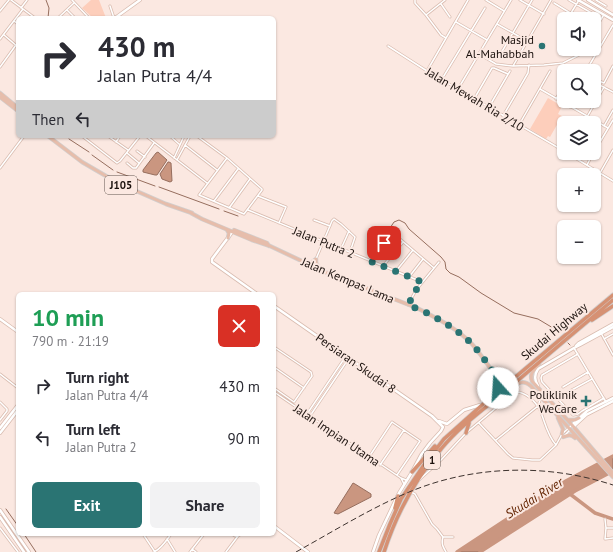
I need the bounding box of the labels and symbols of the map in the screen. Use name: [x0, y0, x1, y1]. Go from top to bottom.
place label: Masjid Al-Mahabbah: [466, 32, 534, 61]
marker: Masjid Al-Mahabbah: [537, 41, 547, 51]
street label: Jalan Mewah Ria 2/10: [422, 63, 527, 135]
road number: J105: [105, 176, 137, 194]
street label: Jalan Putra 2: [290, 222, 357, 261]
pin: [367, 226, 401, 260]
street label: Jalan Kempas Lama: [298, 253, 397, 306]
street label: Skudai Highway: [518, 299, 591, 363]
street label: Persiaran Skudai 8: [313, 330, 399, 396]
position arrow: [477, 367, 519, 409]
place label: Poliklinik WeCare: [530, 387, 577, 416]
marker: Poliklinik WeCare: [580, 395, 592, 407]
street label: Jalan Impian Utama: [290, 400, 383, 469]
road number: 1: [424, 451, 440, 469]
water label: Skudai River: [502, 473, 567, 522]

